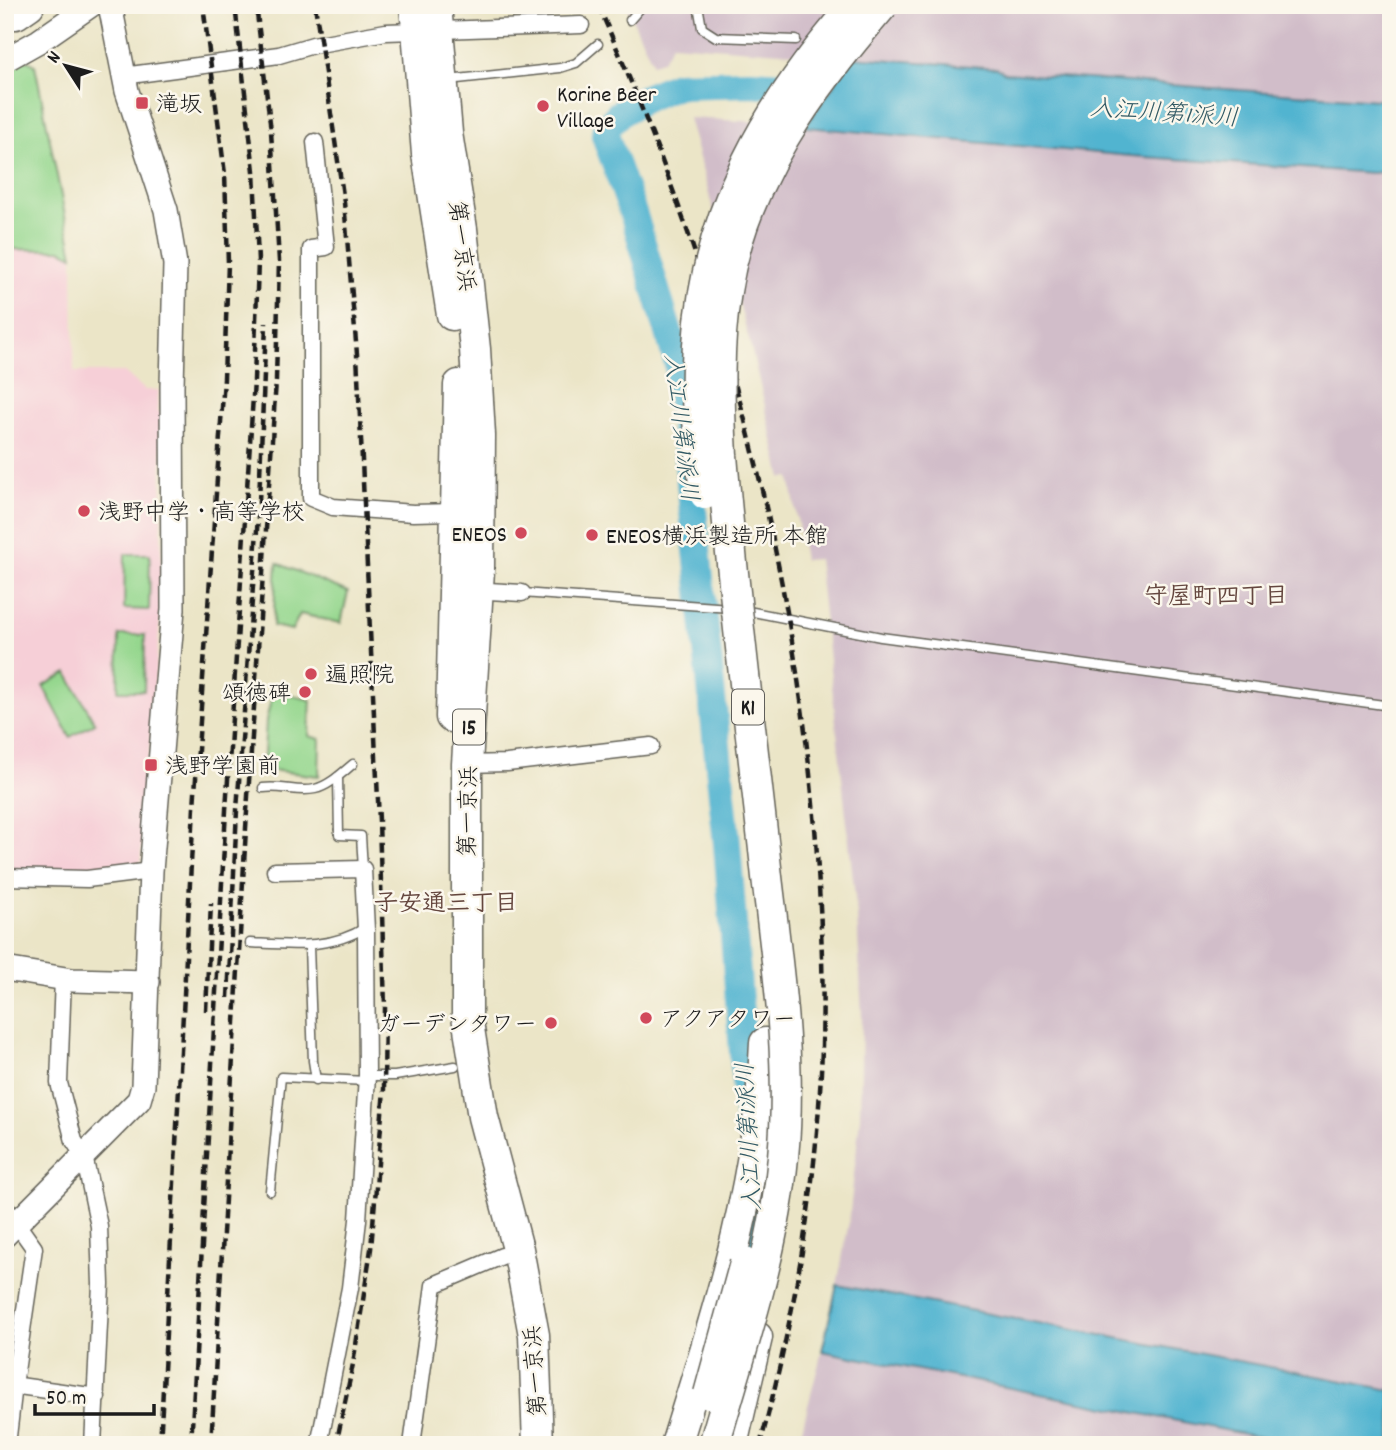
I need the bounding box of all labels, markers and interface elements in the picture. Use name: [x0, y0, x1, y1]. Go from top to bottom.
north arrow: [32, 32, 102, 102]
text: N: [41, 46, 69, 70]
place label: Korine Beer Village: [557, 80, 657, 139]
place label: 滝坂: [156, 90, 202, 123]
water label: 入江川第1派川: [1088, 93, 1239, 137]
marker: 滝坂: [134, 95, 150, 111]
marker: Korine Beer Village: [535, 98, 551, 114]
street label: 第一京浜: [438, 199, 482, 294]
water label: 入江川第1派川: [653, 351, 705, 504]
place label: 浅野中学・高等学校: [98, 498, 305, 531]
marker: 浅野中学・高等学校: [76, 503, 92, 519]
place label: ENEOS: [451, 520, 507, 553]
place label: ENEOS横浜製造所 本館: [606, 522, 828, 555]
marker: ENEOS: [513, 525, 529, 541]
marker: ENEOS横浜製造所 本館: [584, 527, 600, 543]
district label: 守屋町四丁目: [1144, 581, 1288, 615]
place label: 遍照院: [325, 661, 394, 694]
marker: 遍照院: [303, 666, 319, 682]
place label: 頌徳碑: [222, 679, 291, 712]
marker: 頌徳碑: [297, 684, 313, 700]
road number: K1: [732, 690, 764, 724]
road number: 15: [453, 710, 485, 744]
place label: 浅野学園前: [165, 752, 280, 785]
marker: 浅野学園前: [143, 757, 159, 773]
street label: 第一京浜: [453, 765, 488, 857]
district label: 子安通三丁目: [374, 888, 518, 922]
place label: アクアタワー: [660, 1005, 796, 1038]
place label: ガーデンタワー: [377, 1010, 537, 1043]
marker: アクアタワー: [638, 1010, 654, 1026]
marker: ガーデンタワー: [543, 1015, 559, 1031]
water label: 入江川第1派川: [730, 1061, 772, 1212]
street label: 第一京浜: [518, 1324, 557, 1418]
scale bar: [35, 1373, 154, 1417]
text: 50 m: [46, 1385, 86, 1415]

